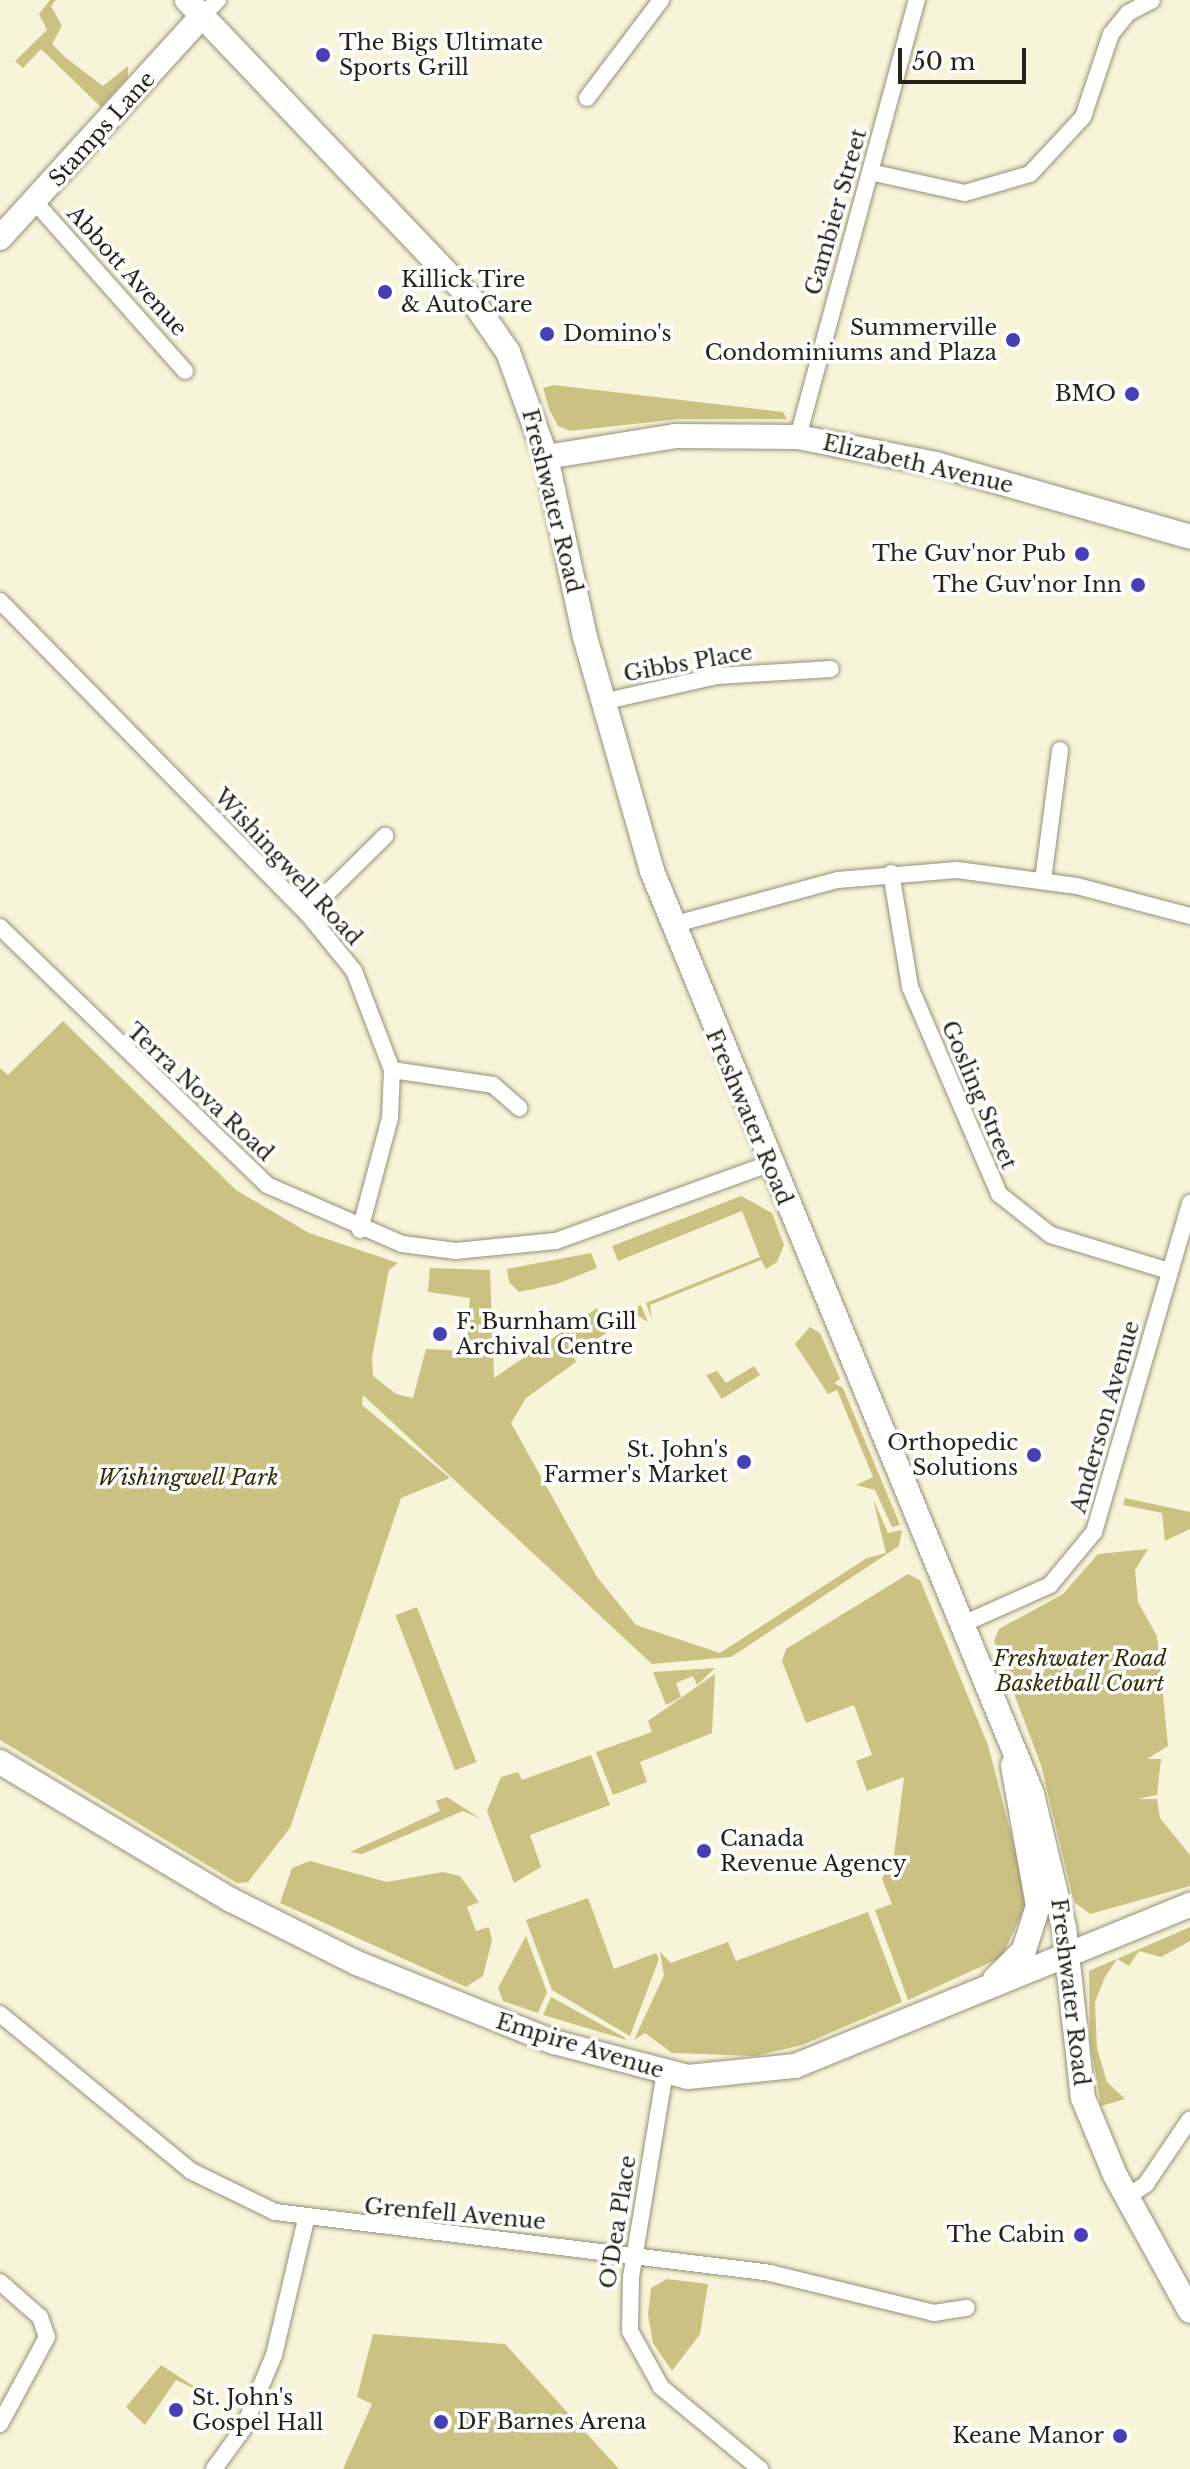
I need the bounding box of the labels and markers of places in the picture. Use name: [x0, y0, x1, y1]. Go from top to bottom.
place label: The Bigs Ultimate Sports Grill: [339, 29, 543, 80]
marker: The Bigs Ultimate Sports Grill: [314, 46, 332, 64]
place label: Killick Tire & AutoCare: [401, 266, 533, 318]
marker: Killick Tire & AutoCare: [376, 283, 394, 301]
place label: Summerville Condominiums and Plaza: [705, 314, 997, 366]
place label: Domino's: [563, 321, 671, 347]
marker: Domino's: [538, 325, 556, 343]
marker: Summerville Condominiums and Plaza: [1004, 331, 1022, 349]
place label: BMO: [1055, 381, 1116, 407]
marker: BMO: [1123, 385, 1141, 403]
place label: The Guv'nor Pub: [872, 541, 1066, 567]
marker: The Guv'nor Pub: [1073, 545, 1091, 563]
place label: The Guv'nor Inn: [932, 572, 1122, 598]
marker: The Guv'nor Inn: [1129, 576, 1147, 594]
place label: F. Burnham Gill Archival Centre: [456, 1308, 637, 1360]
marker: F. Burnham Gill Archival Centre: [431, 1325, 449, 1343]
place label: Orthopedic Solutions: [887, 1429, 1018, 1480]
place label: St. John's Farmer's Market: [544, 1436, 728, 1488]
marker: Orthopedic Solutions: [1025, 1446, 1043, 1464]
marker: St. John's Farmer's Market: [735, 1453, 753, 1471]
place label: Canada Revenue Agency: [720, 1825, 908, 1876]
marker: Canada Revenue Agency: [695, 1842, 713, 1860]
place label: The Cabin: [946, 2222, 1065, 2248]
marker: The Cabin: [1072, 2226, 1090, 2244]
place label: St. John's Gospel Hall: [192, 2384, 323, 2436]
marker: St. John's Gospel Hall: [167, 2401, 185, 2419]
place label: DF Barnes Arena: [457, 2409, 648, 2435]
marker: DF Barnes Arena: [432, 2413, 450, 2431]
place label: Keane Manor: [952, 2423, 1104, 2449]
marker: Keane Manor: [1111, 2427, 1129, 2445]

